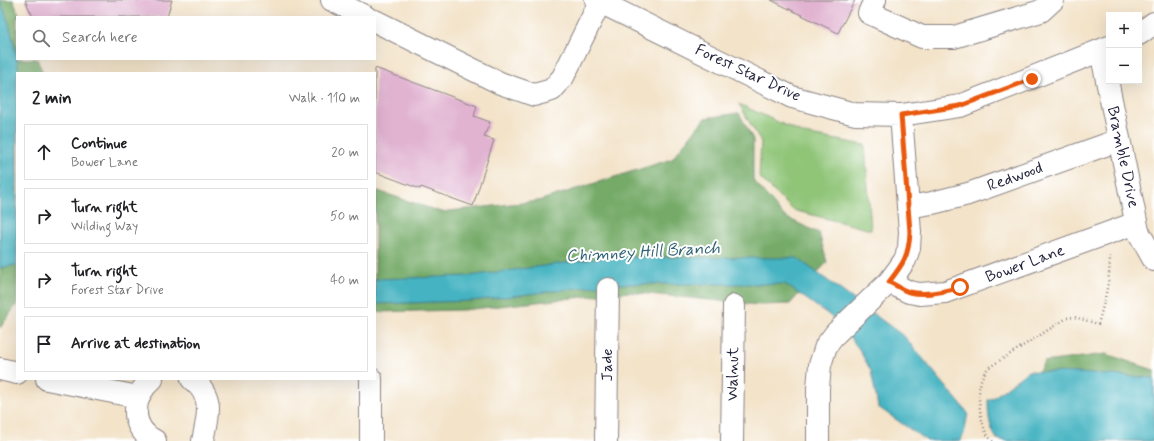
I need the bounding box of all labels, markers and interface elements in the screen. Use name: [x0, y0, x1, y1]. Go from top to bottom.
map controls: [1106, 12, 1142, 84]
button: +: [1106, 12, 1142, 48]
search box: [16, 16, 376, 60]
icon: search: [30, 27, 52, 49]
text: Search here: [62, 28, 138, 48]
street label: Forest Star Drive: [692, 39, 804, 107]
button: −: [1106, 48, 1142, 84]
route end: [1023, 70, 1041, 88]
text: 2 min: [32, 87, 72, 109]
text: Walk · 110 m: [289, 90, 360, 107]
street label: Bramble Drive: [1102, 104, 1144, 210]
text: Continue: [71, 134, 127, 154]
icon: ahead: [33, 141, 55, 163]
text: 20 m: [331, 144, 359, 161]
text: Bower Lane: [71, 154, 138, 171]
street label: Redwood: [984, 157, 1046, 197]
text: Turn right: [71, 198, 138, 218]
icon: right: [33, 205, 55, 227]
text: 50 m: [330, 208, 359, 225]
text: Wilding Way: [71, 218, 138, 235]
water label: Chimney Hill Branch: [565, 237, 721, 267]
street label: Bower Lane: [983, 240, 1068, 288]
text: Turn right: [71, 262, 138, 282]
icon: right: [33, 269, 55, 291]
text: 40 m: [330, 272, 359, 289]
route start: [951, 278, 969, 296]
text: Forest Star Drive: [71, 282, 164, 299]
icon: arrive: [33, 333, 55, 355]
text: Arrive at destination: [71, 334, 200, 354]
street label: Walnut: [722, 346, 744, 401]
street label: Jade: [597, 349, 618, 381]

